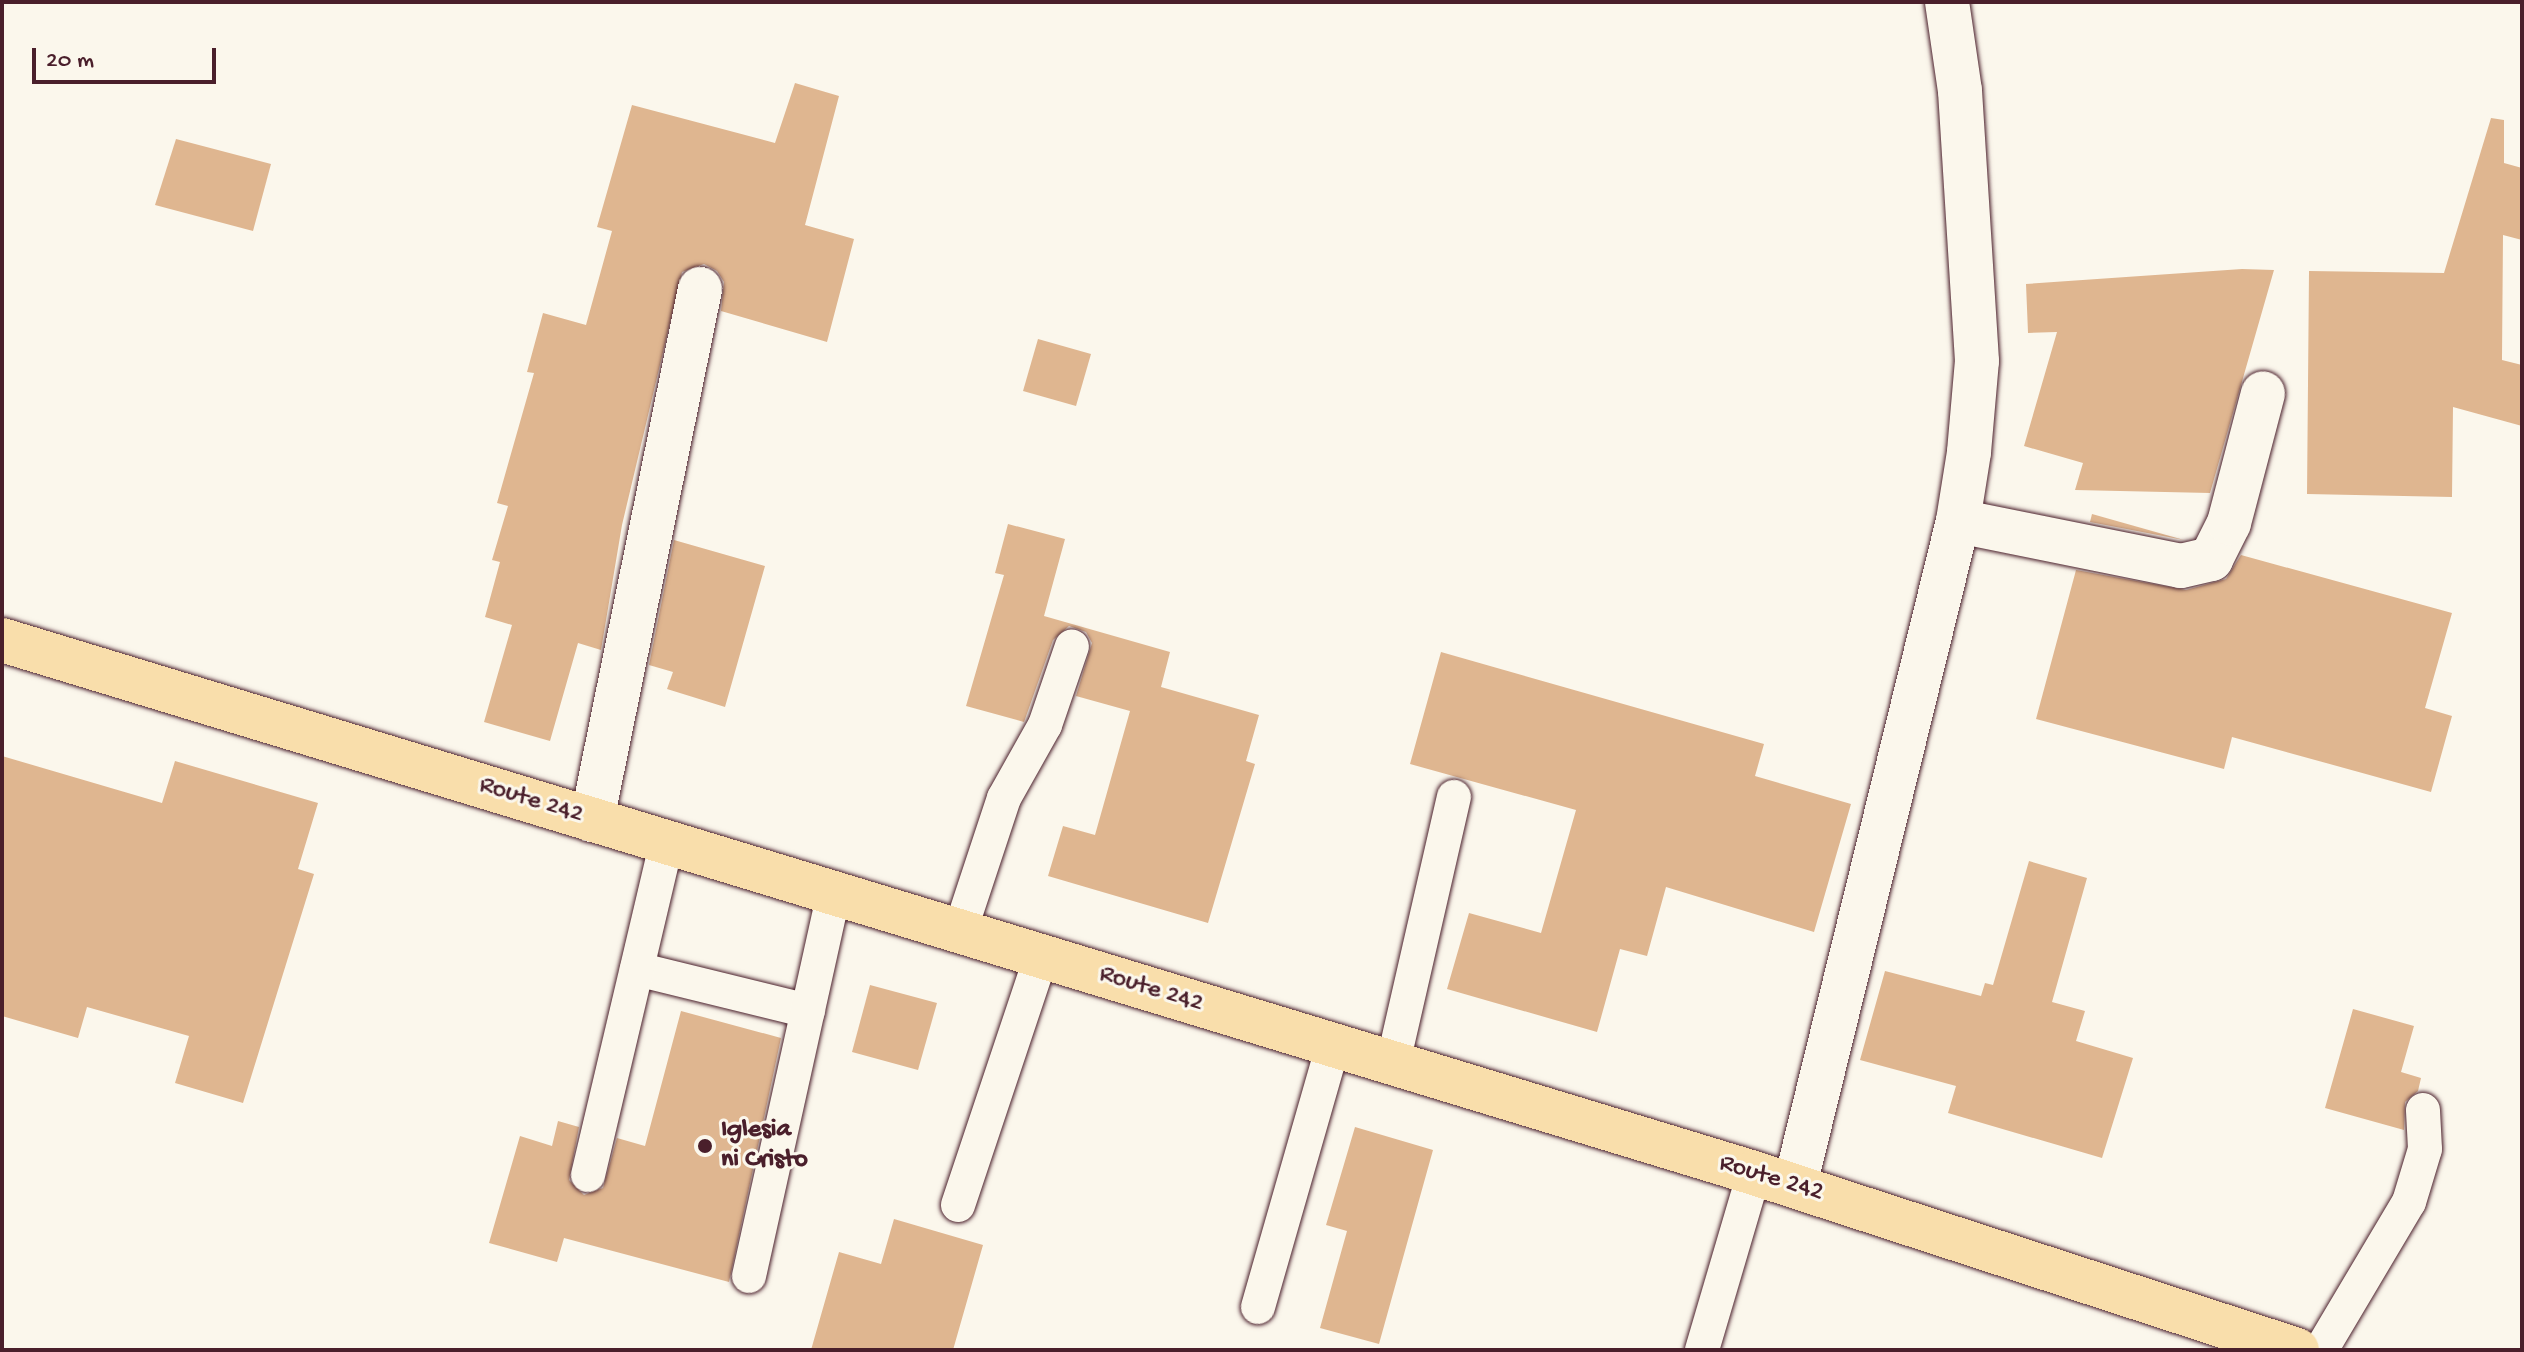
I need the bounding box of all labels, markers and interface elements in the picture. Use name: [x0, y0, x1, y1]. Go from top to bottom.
scale bar: [36, 32, 220, 82]
text: 20 m: [46, 47, 94, 76]
street label: Route 242: [475, 770, 587, 832]
street label: Route 242: [1095, 959, 1207, 1021]
place label: Iglesia ni Cristo: [721, 1115, 808, 1176]
marker: Iglesia ni Cristo: [696, 1137, 714, 1155]
street label: Route 242: [1715, 1148, 1827, 1210]

